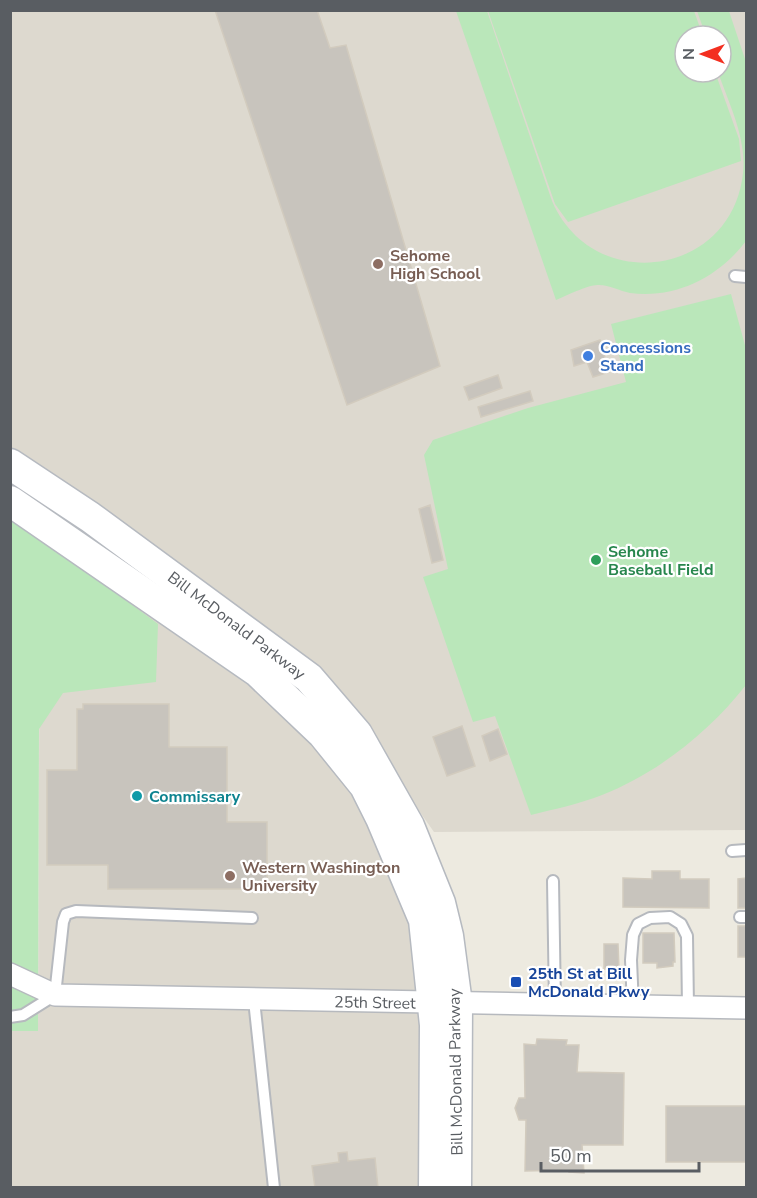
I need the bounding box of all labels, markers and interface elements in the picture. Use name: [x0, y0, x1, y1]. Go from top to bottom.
north arrow: [673, 24, 733, 84]
text: N: [678, 48, 700, 60]
place label: Sehome High School: [390, 245, 480, 285]
marker: Sehome High School: [371, 257, 385, 271]
place label: Concessions Stand: [600, 337, 691, 377]
marker: Concessions Stand: [581, 349, 595, 363]
place label: Sehome Baseball Field: [608, 541, 714, 581]
marker: Sehome Baseball Field: [589, 553, 603, 567]
street label: Bill McDonald Parkway: [163, 567, 310, 685]
place label: Commissary: [149, 786, 241, 808]
marker: Commissary: [130, 789, 144, 803]
place label: Western Washington University: [242, 857, 400, 897]
marker: Western Washington University: [223, 869, 237, 883]
place label: 25th St at Bill McDonald Pkwy: [528, 963, 650, 1003]
marker: 25th St at Bill McDonald Pkwy: [509, 975, 523, 989]
street label: Bill McDonald Parkway: [444, 987, 468, 1156]
street label: 25th Street: [334, 991, 416, 1015]
scale bar: [541, 1135, 698, 1173]
text: 50 m: [550, 1144, 592, 1168]

